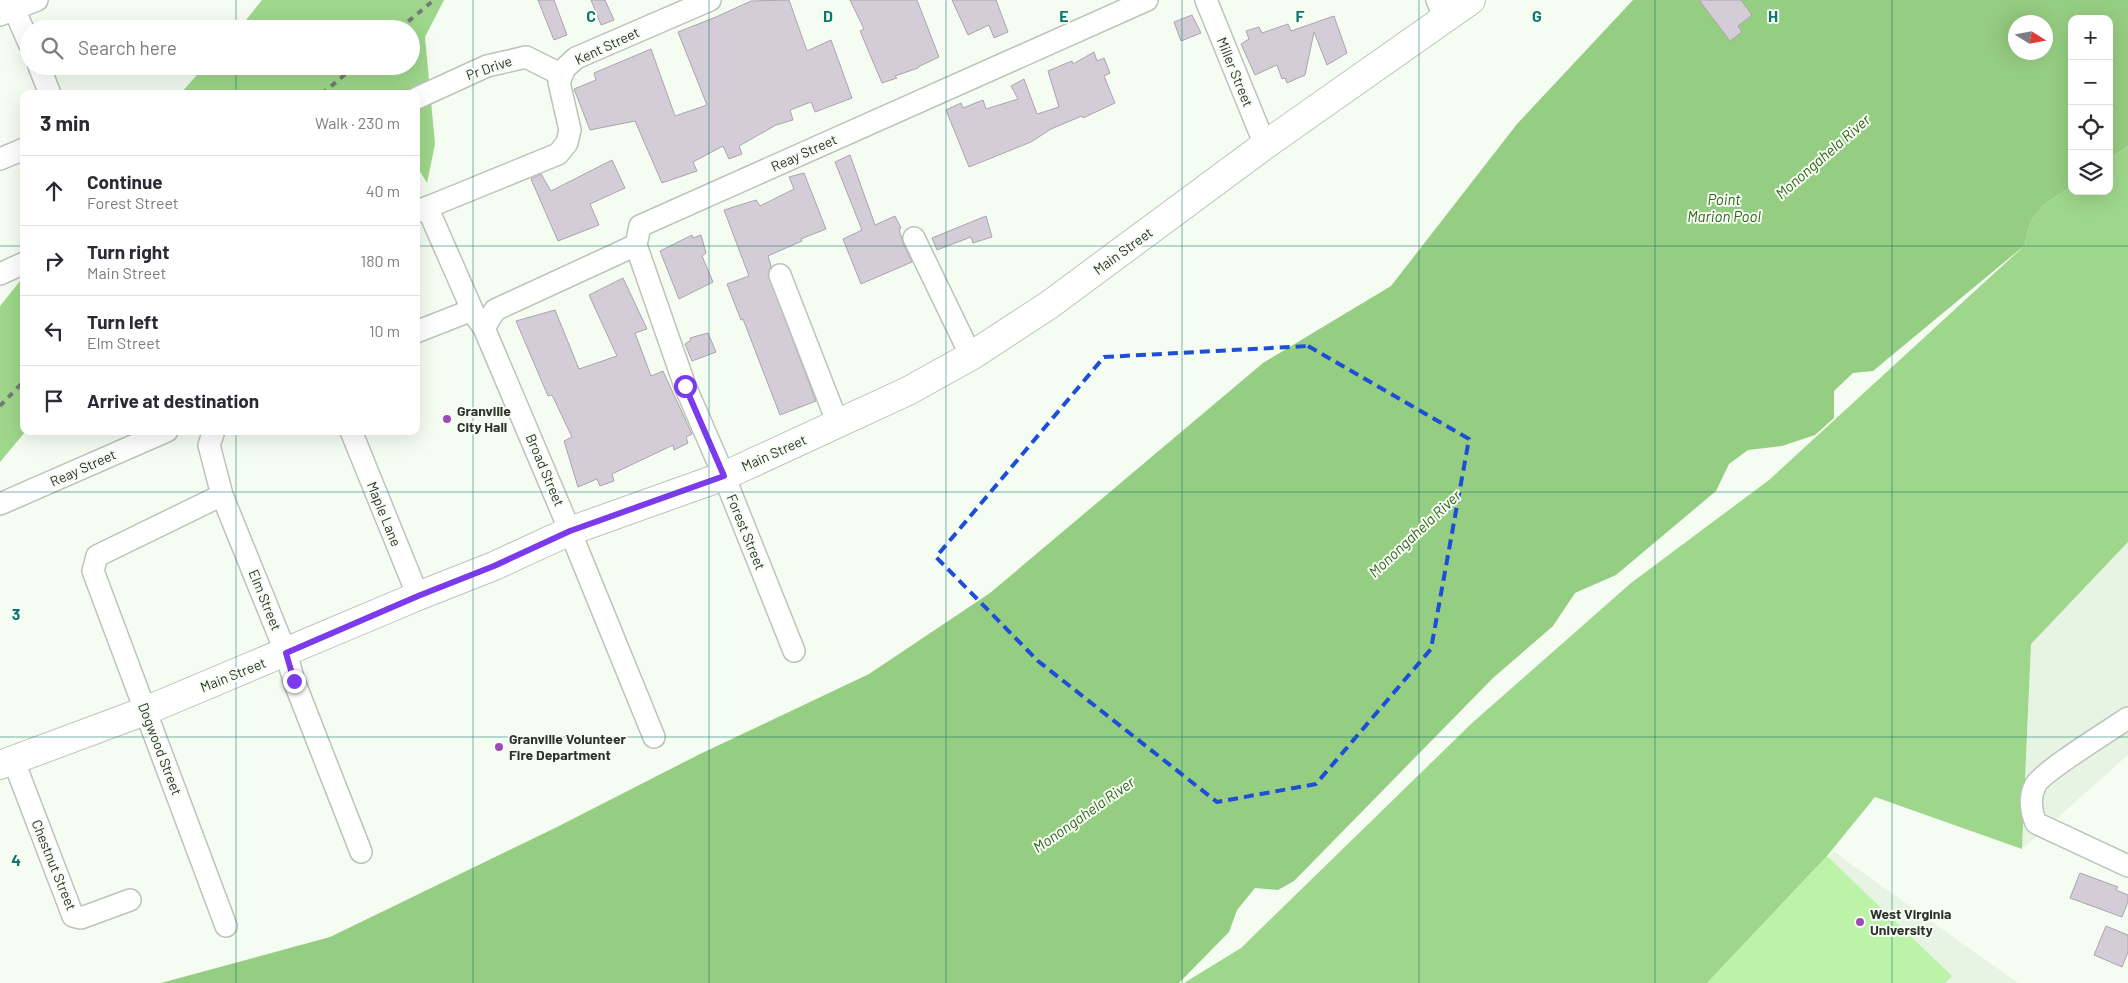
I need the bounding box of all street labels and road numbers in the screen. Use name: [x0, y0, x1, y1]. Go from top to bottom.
street label: Kent Street: [572, 23, 642, 68]
street label: Miller Street: [1214, 35, 1257, 109]
street label: Pr Drive: [464, 52, 514, 83]
street label: Reay Street: [768, 130, 839, 175]
street label: Main Street: [1090, 223, 1156, 278]
street label: Broad Street: [523, 431, 568, 509]
street label: Main Street: [739, 431, 809, 474]
street label: Reay Street: [47, 445, 118, 490]
street label: Maple Lane: [364, 479, 405, 549]
street label: Forest Street: [724, 491, 769, 572]
street label: Elm Street: [246, 567, 285, 633]
street label: Main Street: [197, 654, 268, 695]
street label: Dogwood Street: [135, 700, 186, 797]
street label: Chestnut Street: [29, 817, 80, 913]

